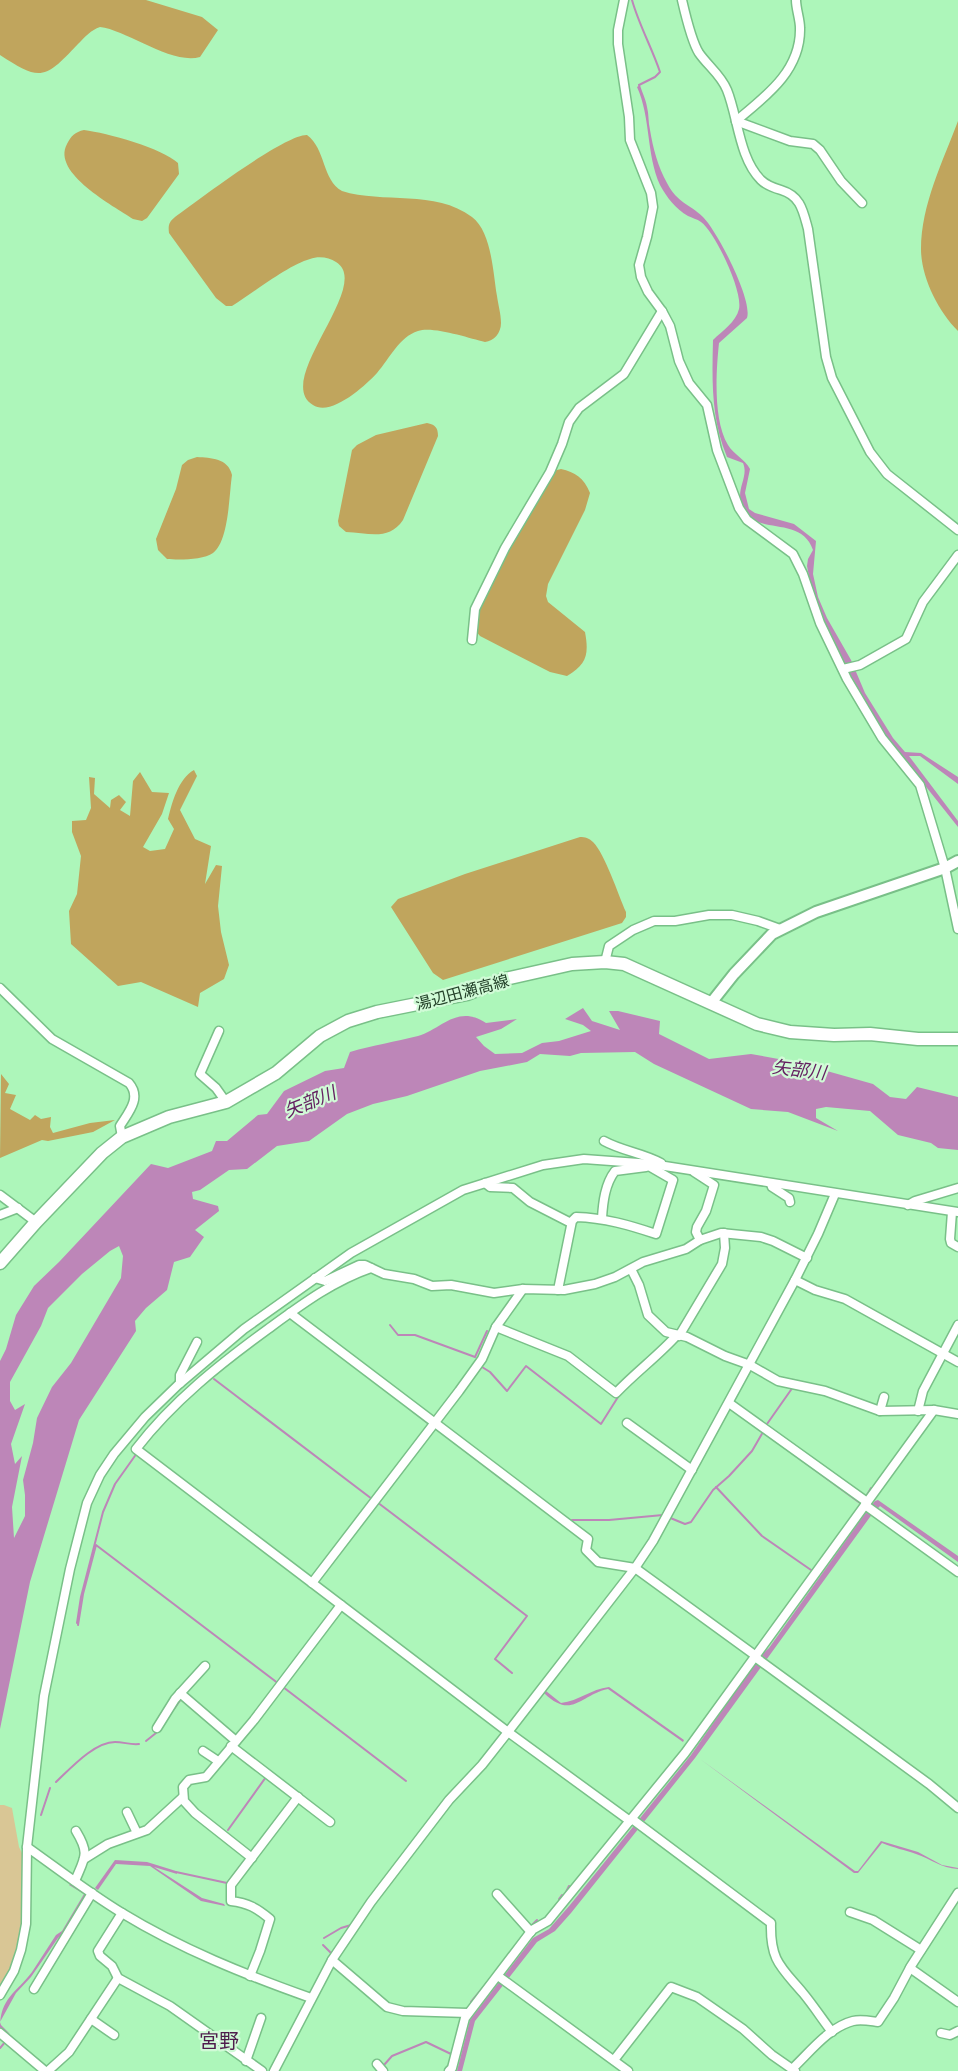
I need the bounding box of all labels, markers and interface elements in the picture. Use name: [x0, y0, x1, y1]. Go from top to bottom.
street label: 湯辺田瀬高線: [413, 971, 511, 1014]
water label: 矢部川: [771, 1056, 829, 1083]
water label: 矢部川: [281, 1081, 341, 1121]
district label: 宮野: [199, 2029, 239, 2053]

